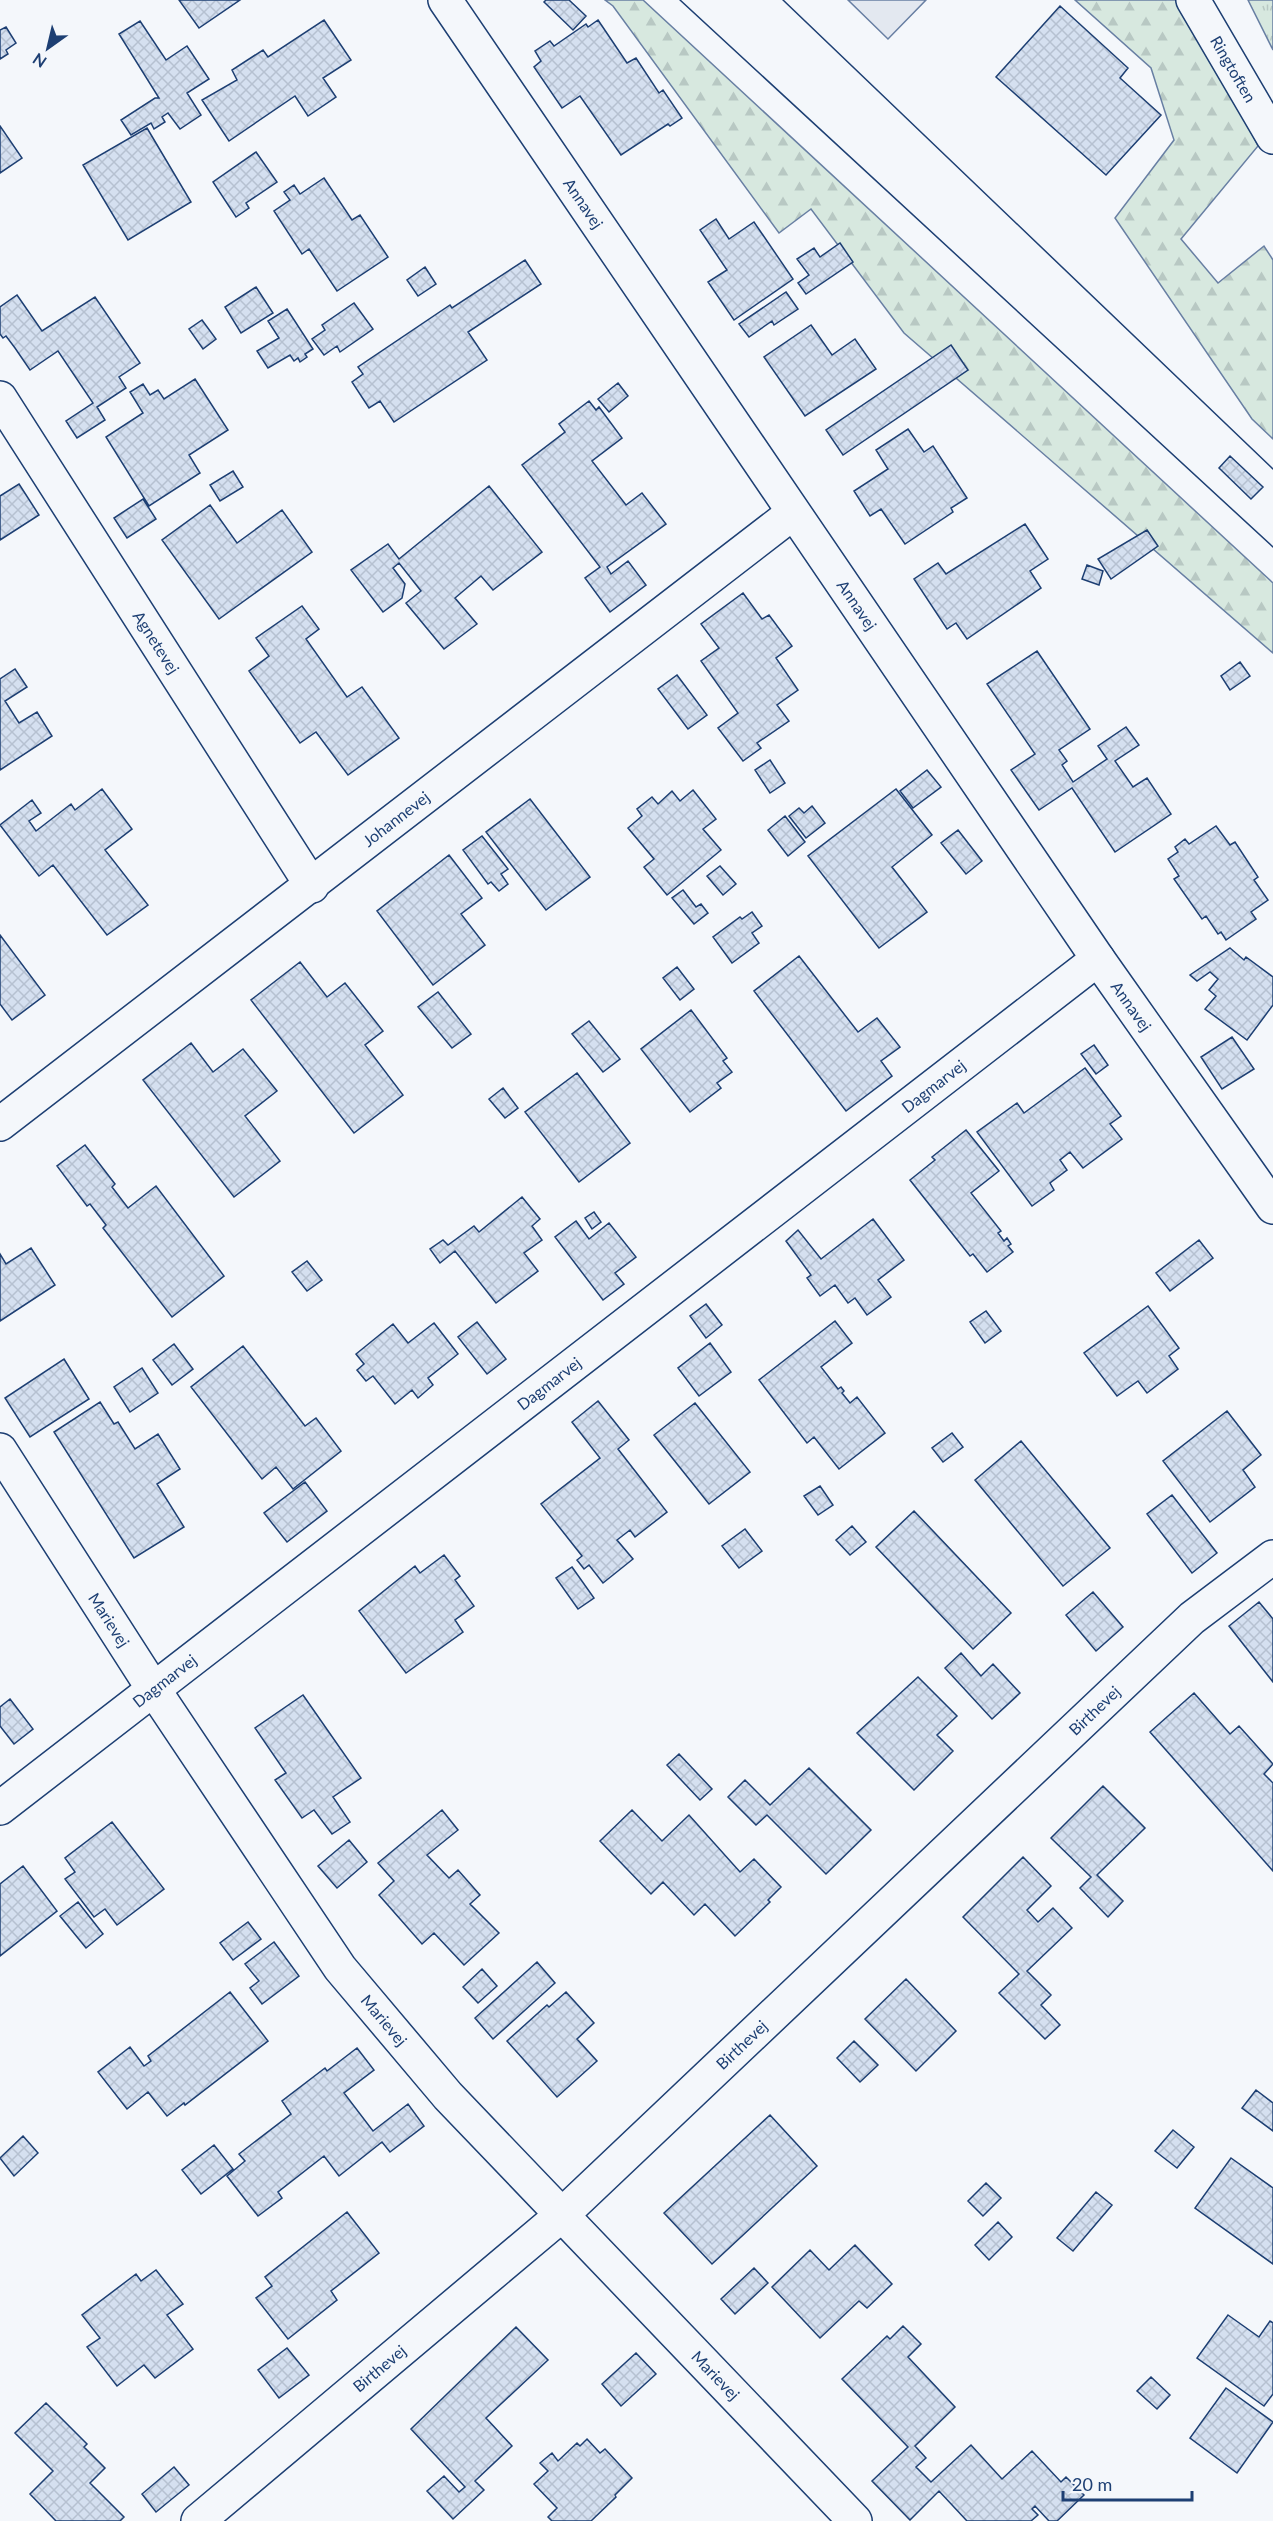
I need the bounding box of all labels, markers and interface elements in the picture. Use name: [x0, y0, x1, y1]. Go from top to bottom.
north arrow: [18, 18, 78, 78]
street label: Ringtoften: [1207, 32, 1261, 106]
text: N: [29, 50, 50, 72]
street label: Annavej: [560, 174, 608, 232]
street label: Annavej: [834, 576, 881, 634]
street label: Agnetevej: [130, 607, 184, 677]
street label: Johannevej: [359, 787, 433, 850]
street label: Annavej: [1108, 977, 1156, 1035]
street label: Dagmarvej: [897, 1055, 969, 1116]
street label: Dagmarvej: [513, 1352, 584, 1414]
street label: Marievej: [85, 1589, 134, 1650]
street label: Dagmarvej: [129, 1650, 200, 1711]
street label: Birthevej: [1065, 1682, 1124, 1739]
street label: Marievej: [358, 1991, 411, 2049]
street label: Birthevej: [712, 2016, 771, 2073]
street label: Birthevej: [349, 2340, 409, 2396]
street label: Marievej: [688, 2347, 744, 2404]
scale bar: [1063, 2464, 1192, 2502]
text: 20 m: [1072, 2473, 1112, 2495]

